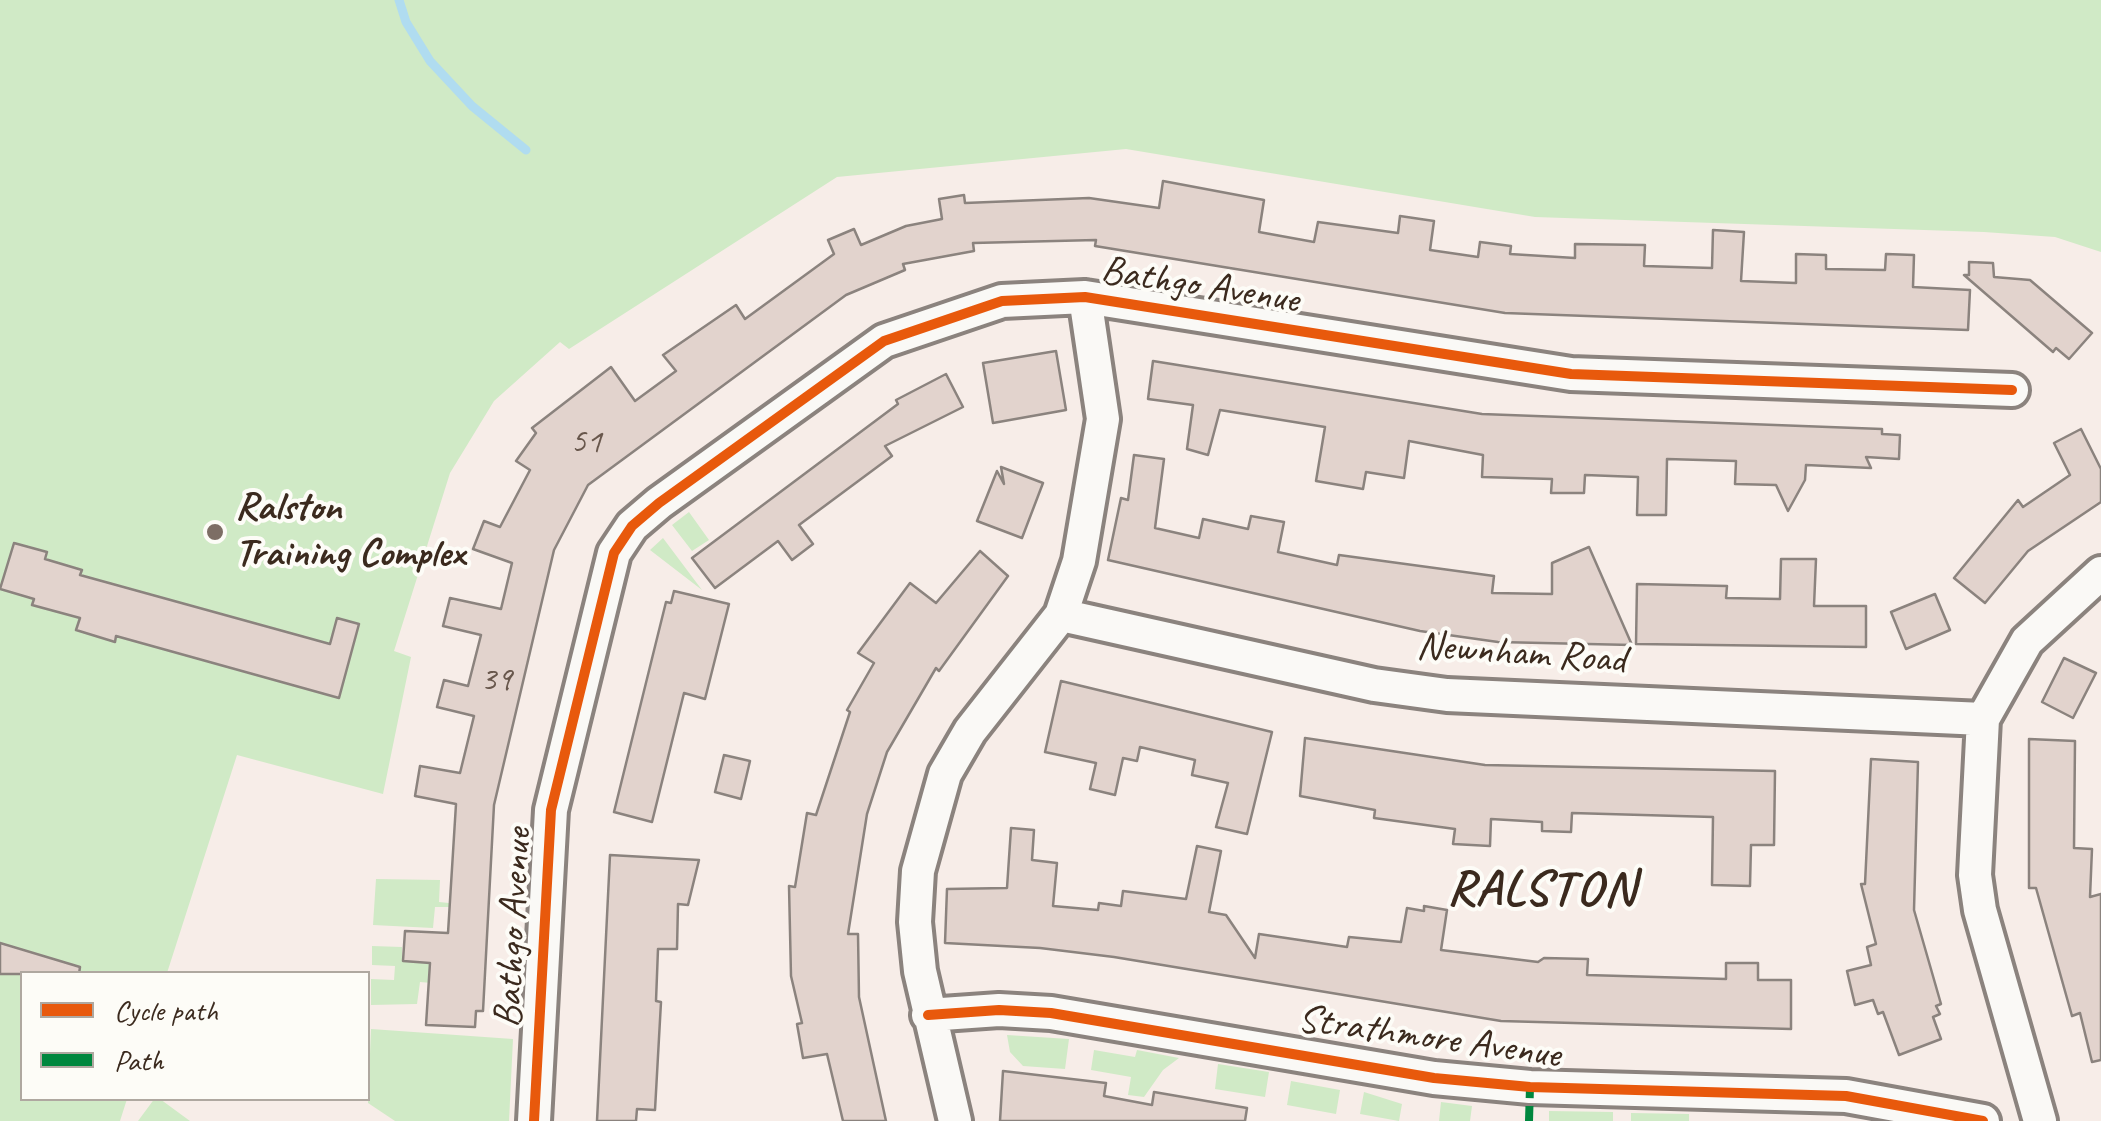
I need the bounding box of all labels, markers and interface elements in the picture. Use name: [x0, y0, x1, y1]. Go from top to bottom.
street label: Bathgo Avenue: [1098, 247, 1302, 325]
house number: 51: [570, 422, 602, 464]
place label: Ralston Training Complex: [235, 485, 464, 579]
marker: Ralston Training Complex: [204, 521, 226, 543]
street label: Newnham Road: [1415, 623, 1627, 685]
house number: 39: [480, 660, 512, 702]
street label: Bathgo Avenue: [485, 827, 543, 1029]
district label: RALSTON: [1448, 861, 1636, 921]
legend: [20, 971, 370, 1101]
text: Cycle path: [114, 991, 218, 1029]
street label: Strathmore Avenue: [1295, 996, 1563, 1080]
text: Path: [114, 1041, 163, 1079]

